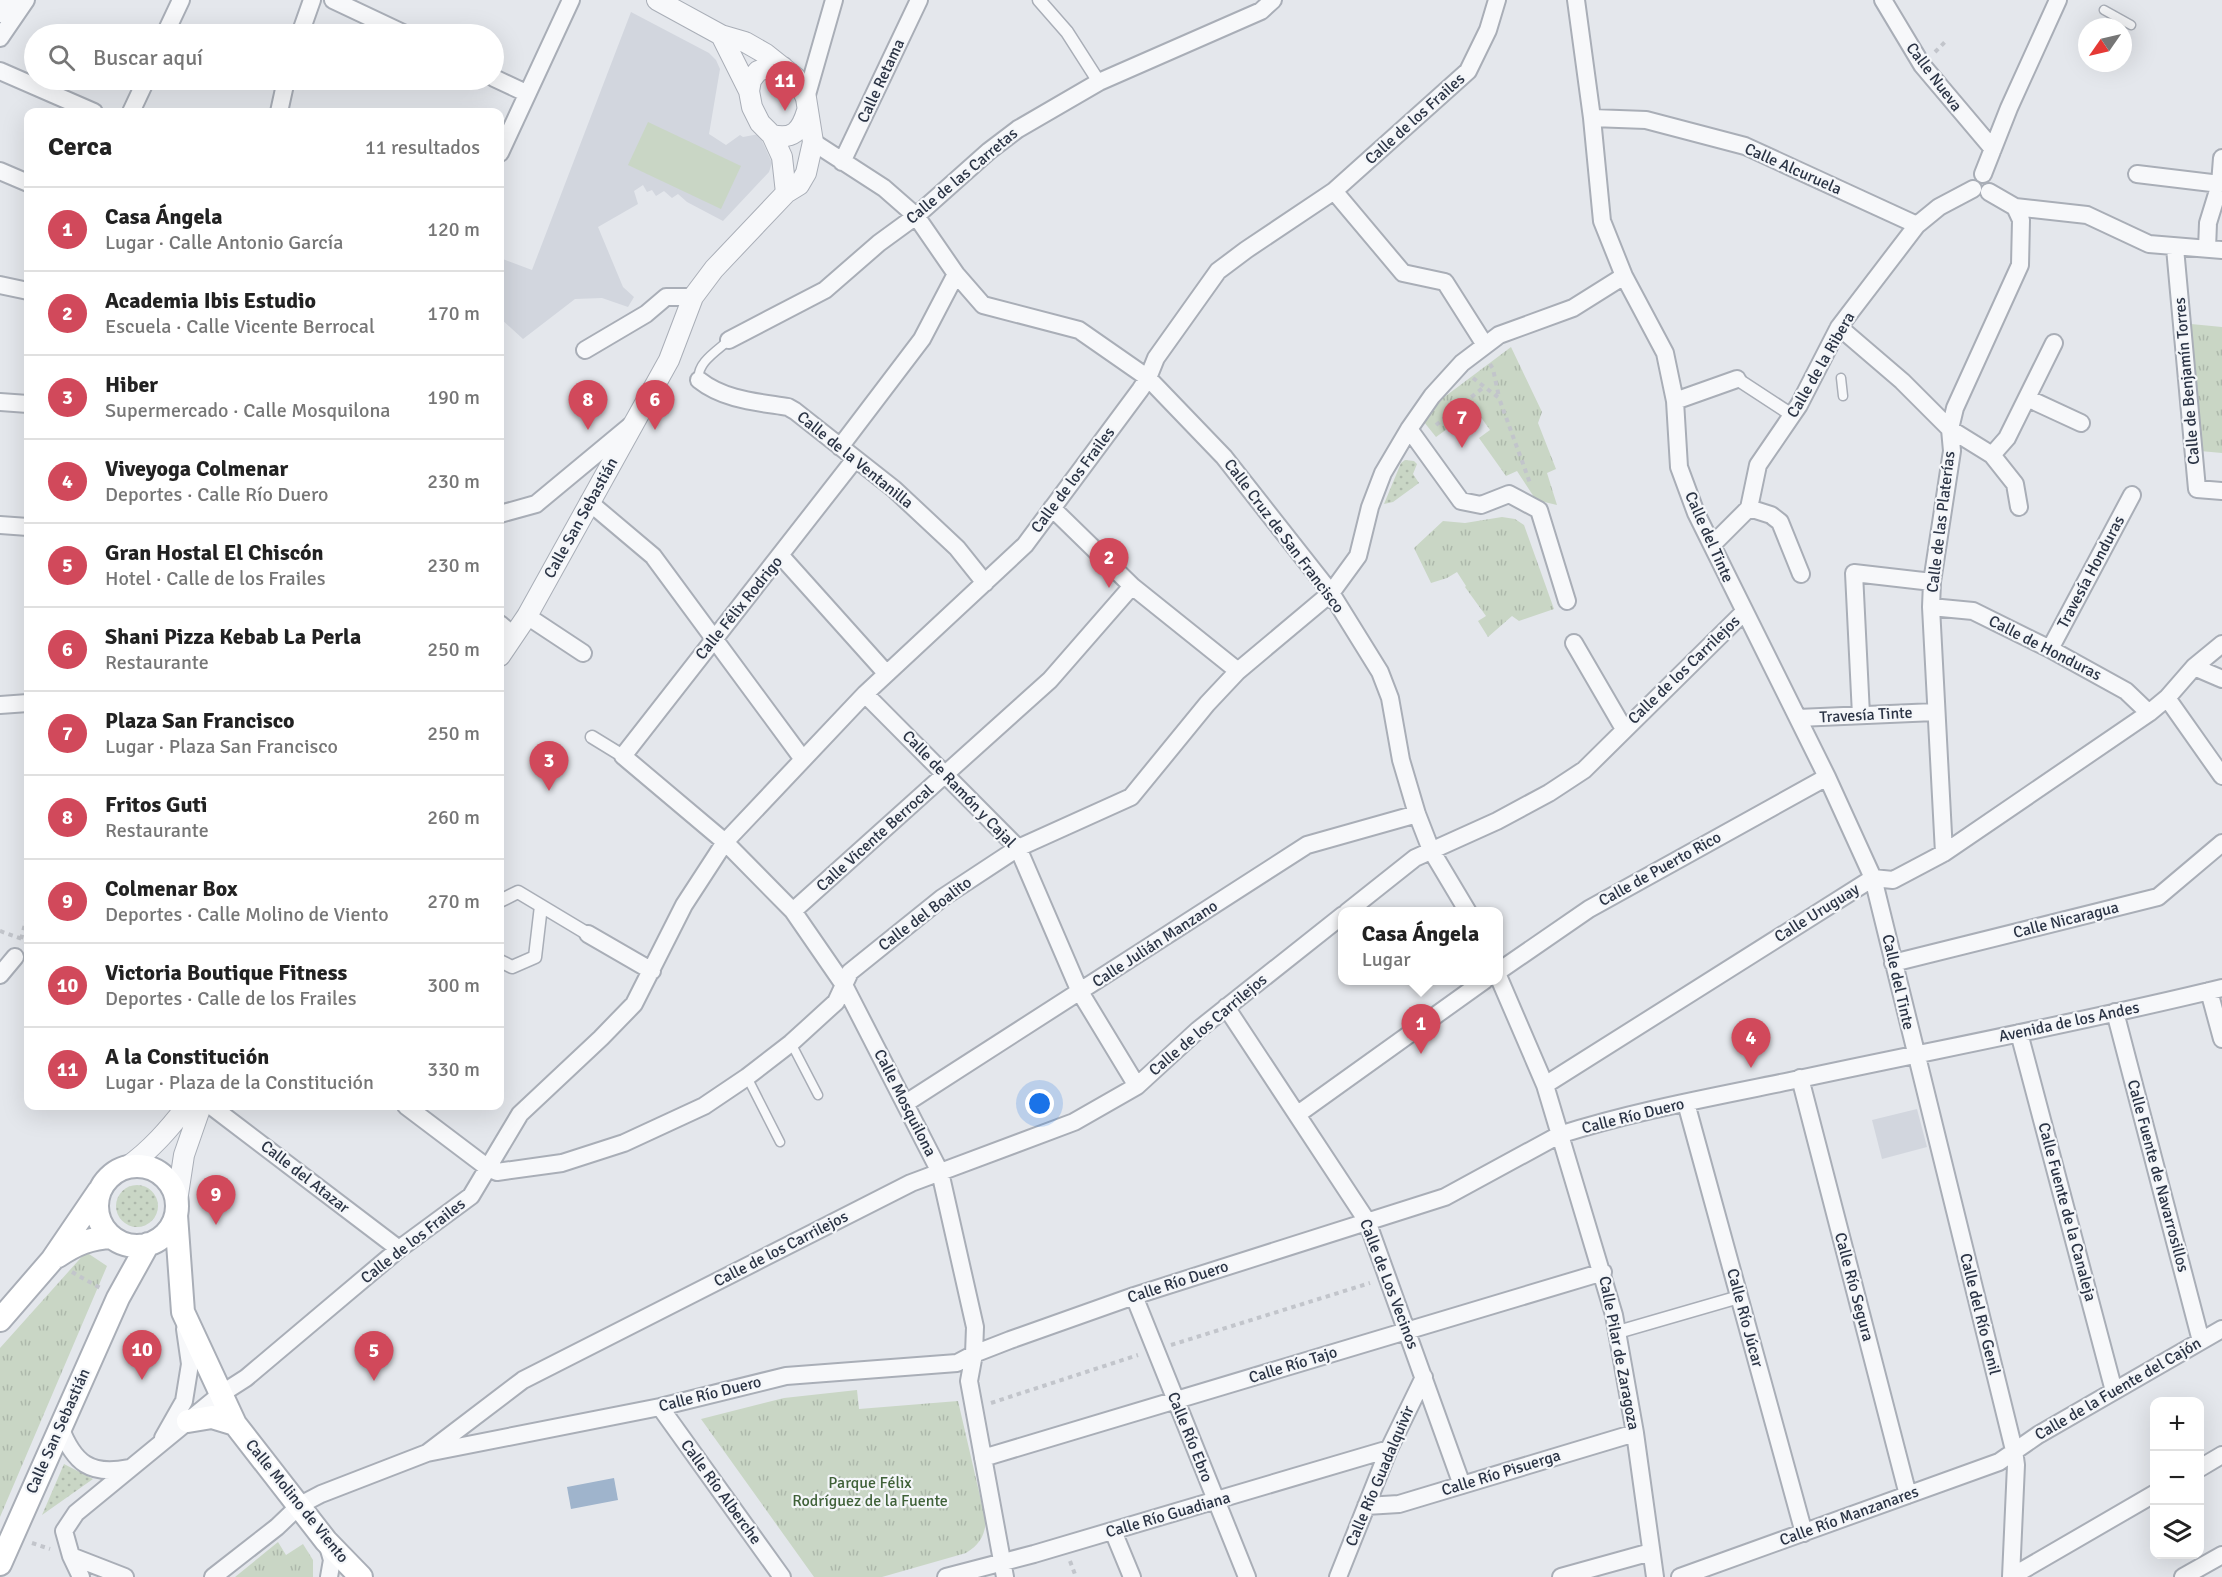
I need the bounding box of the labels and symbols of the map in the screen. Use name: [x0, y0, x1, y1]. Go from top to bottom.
north arrow: [2078, 18, 2132, 72]
street label: Calle Retama: [853, 36, 909, 126]
street label: Calle Nueva: [1902, 39, 1966, 115]
pin: 11: [766, 62, 804, 111]
street label: Calle de los Frailes: [1361, 69, 1469, 169]
street label: Calle de las Carretas: [902, 124, 1022, 228]
street label: Calle Alcuruela: [1741, 139, 1845, 199]
street label: Calle de Benjamín Torres: [2170, 296, 2204, 466]
street label: Calle de la Ribera: [1783, 309, 1859, 421]
pin: 8: [568, 380, 608, 430]
pin: 6: [636, 380, 674, 430]
pin: 7: [1442, 398, 1482, 448]
street label: Calle de la Ventanilla: [793, 407, 917, 513]
street label: Calle de los Frailes: [1027, 423, 1119, 537]
street label: Calle de las Platerías: [1922, 450, 1960, 594]
street label: Calle San Sebastián: [540, 454, 622, 582]
street label: Calle Cruz de San Francisco: [1219, 455, 1349, 617]
street label: Calle del Tinte: [1680, 488, 1738, 586]
street label: Travesía Honduras: [2053, 512, 2129, 632]
pin: 2: [1090, 538, 1128, 588]
street label: Calle Félix Rodrigo: [691, 552, 787, 664]
street label: Calle de los Carrilejos: [1624, 611, 1744, 729]
street label: Calle de Honduras: [1985, 611, 2105, 685]
street label: Travesía Tinte: [1819, 703, 1913, 727]
street label: Calle de Ramón y Cajal: [898, 726, 1020, 852]
pin: 3: [530, 742, 568, 791]
street label: Calle Vicente Berrocal: [812, 780, 938, 896]
street label: Calle de Puerto Rico: [1595, 827, 1725, 911]
street label: Calle del Boalito: [874, 872, 976, 956]
street label: Calle Uruguay: [1771, 879, 1864, 947]
street label: Calle Julián Manzano: [1089, 896, 1221, 992]
street label: Calle Nicaragua: [2011, 897, 2121, 943]
street label: Calle del Tinte: [1877, 932, 1919, 1032]
street label: Calle de los Carrilejos: [1145, 970, 1271, 1080]
street label: Avenida de los Andes: [1997, 997, 2141, 1047]
pin: 1: [1402, 1004, 1440, 1054]
pin: 4: [1732, 1018, 1770, 1068]
street label: Calle Mosquilona: [869, 1046, 941, 1160]
street label: Calle Fuente de Navarrosillos: [2123, 1078, 2193, 1274]
your location: [1025, 1089, 1054, 1118]
street label: Calle Río Duero: [1580, 1094, 1686, 1138]
street label: Calle Fuente de la Canaleja: [2033, 1120, 2101, 1304]
street label: Calle del Atazar: [257, 1136, 354, 1218]
pin: 9: [196, 1176, 236, 1225]
street label: Calle de los Frailes: [357, 1194, 469, 1288]
street label: Calle de los Carrilejos: [711, 1206, 851, 1292]
street label: Calle de Los Vecinos: [1355, 1216, 1423, 1352]
street label: Calle Río Segura: [1830, 1230, 1878, 1344]
street label: Calle del Río Genil: [1955, 1251, 2005, 1377]
street label: Calle Río Duero: [1125, 1256, 1231, 1308]
street label: Calle Río Júcar: [1722, 1266, 1768, 1370]
street label: Calle Pilar de Zaragoza: [1594, 1274, 1644, 1432]
pin: 10: [122, 1330, 162, 1380]
pin: 5: [354, 1332, 394, 1381]
street label: Calle de la Fuente del Cajón: [2031, 1333, 2205, 1445]
street label: Calle Río Tajo: [1246, 1342, 1340, 1388]
street label: Calle San Sebastián: [21, 1365, 95, 1497]
street label: Calle Río Duero: [657, 1372, 763, 1416]
street label: Calle Río Ebro: [1163, 1389, 1217, 1485]
street label: Calle Río Guadalquivir: [1341, 1403, 1419, 1549]
street label: Calle Molino de Viento: [241, 1435, 353, 1567]
street label: Calle Río Alberche: [676, 1436, 766, 1548]
street label: Calle Río Pisuerga: [1439, 1445, 1563, 1501]
park label: Parque Félix Rodríguez de la Fuente: [792, 1473, 948, 1511]
street label: Calle Río Manzanares: [1777, 1482, 1921, 1550]
street label: Calle Río Guadiana: [1103, 1488, 1233, 1542]

